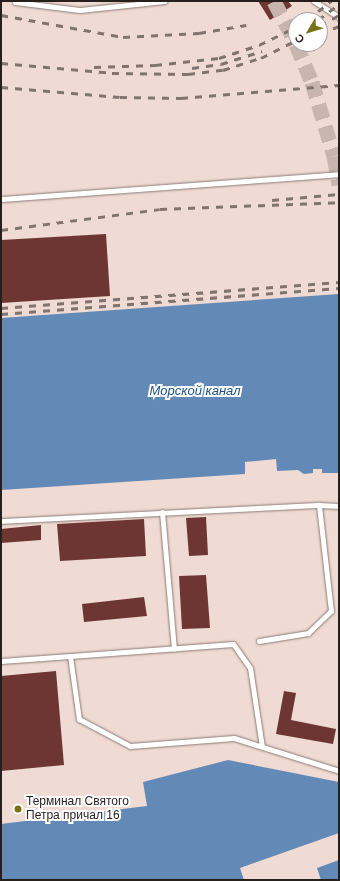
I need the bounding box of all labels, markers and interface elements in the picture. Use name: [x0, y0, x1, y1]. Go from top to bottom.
north arrow: [288, 12, 328, 52]
text: С: [292, 32, 307, 46]
water label: Морской канал: [150, 383, 240, 399]
place label: Терминал Святого Петра причал 16: [26, 795, 129, 823]
marker: Терминал Святого Петра причал 16: [13, 804, 23, 814]

